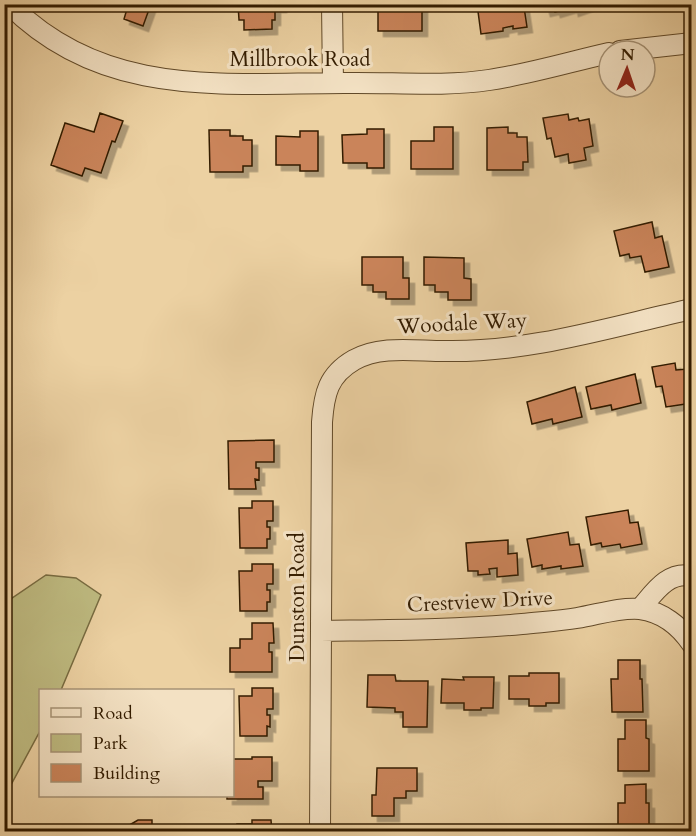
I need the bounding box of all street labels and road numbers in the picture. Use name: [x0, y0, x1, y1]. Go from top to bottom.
street label: Millbrook Road: [229, 45, 371, 74]
street label: Woodale Way: [395, 306, 528, 341]
street label: Dunston Road: [283, 532, 312, 662]
street label: Crestview Drive: [406, 583, 554, 620]

